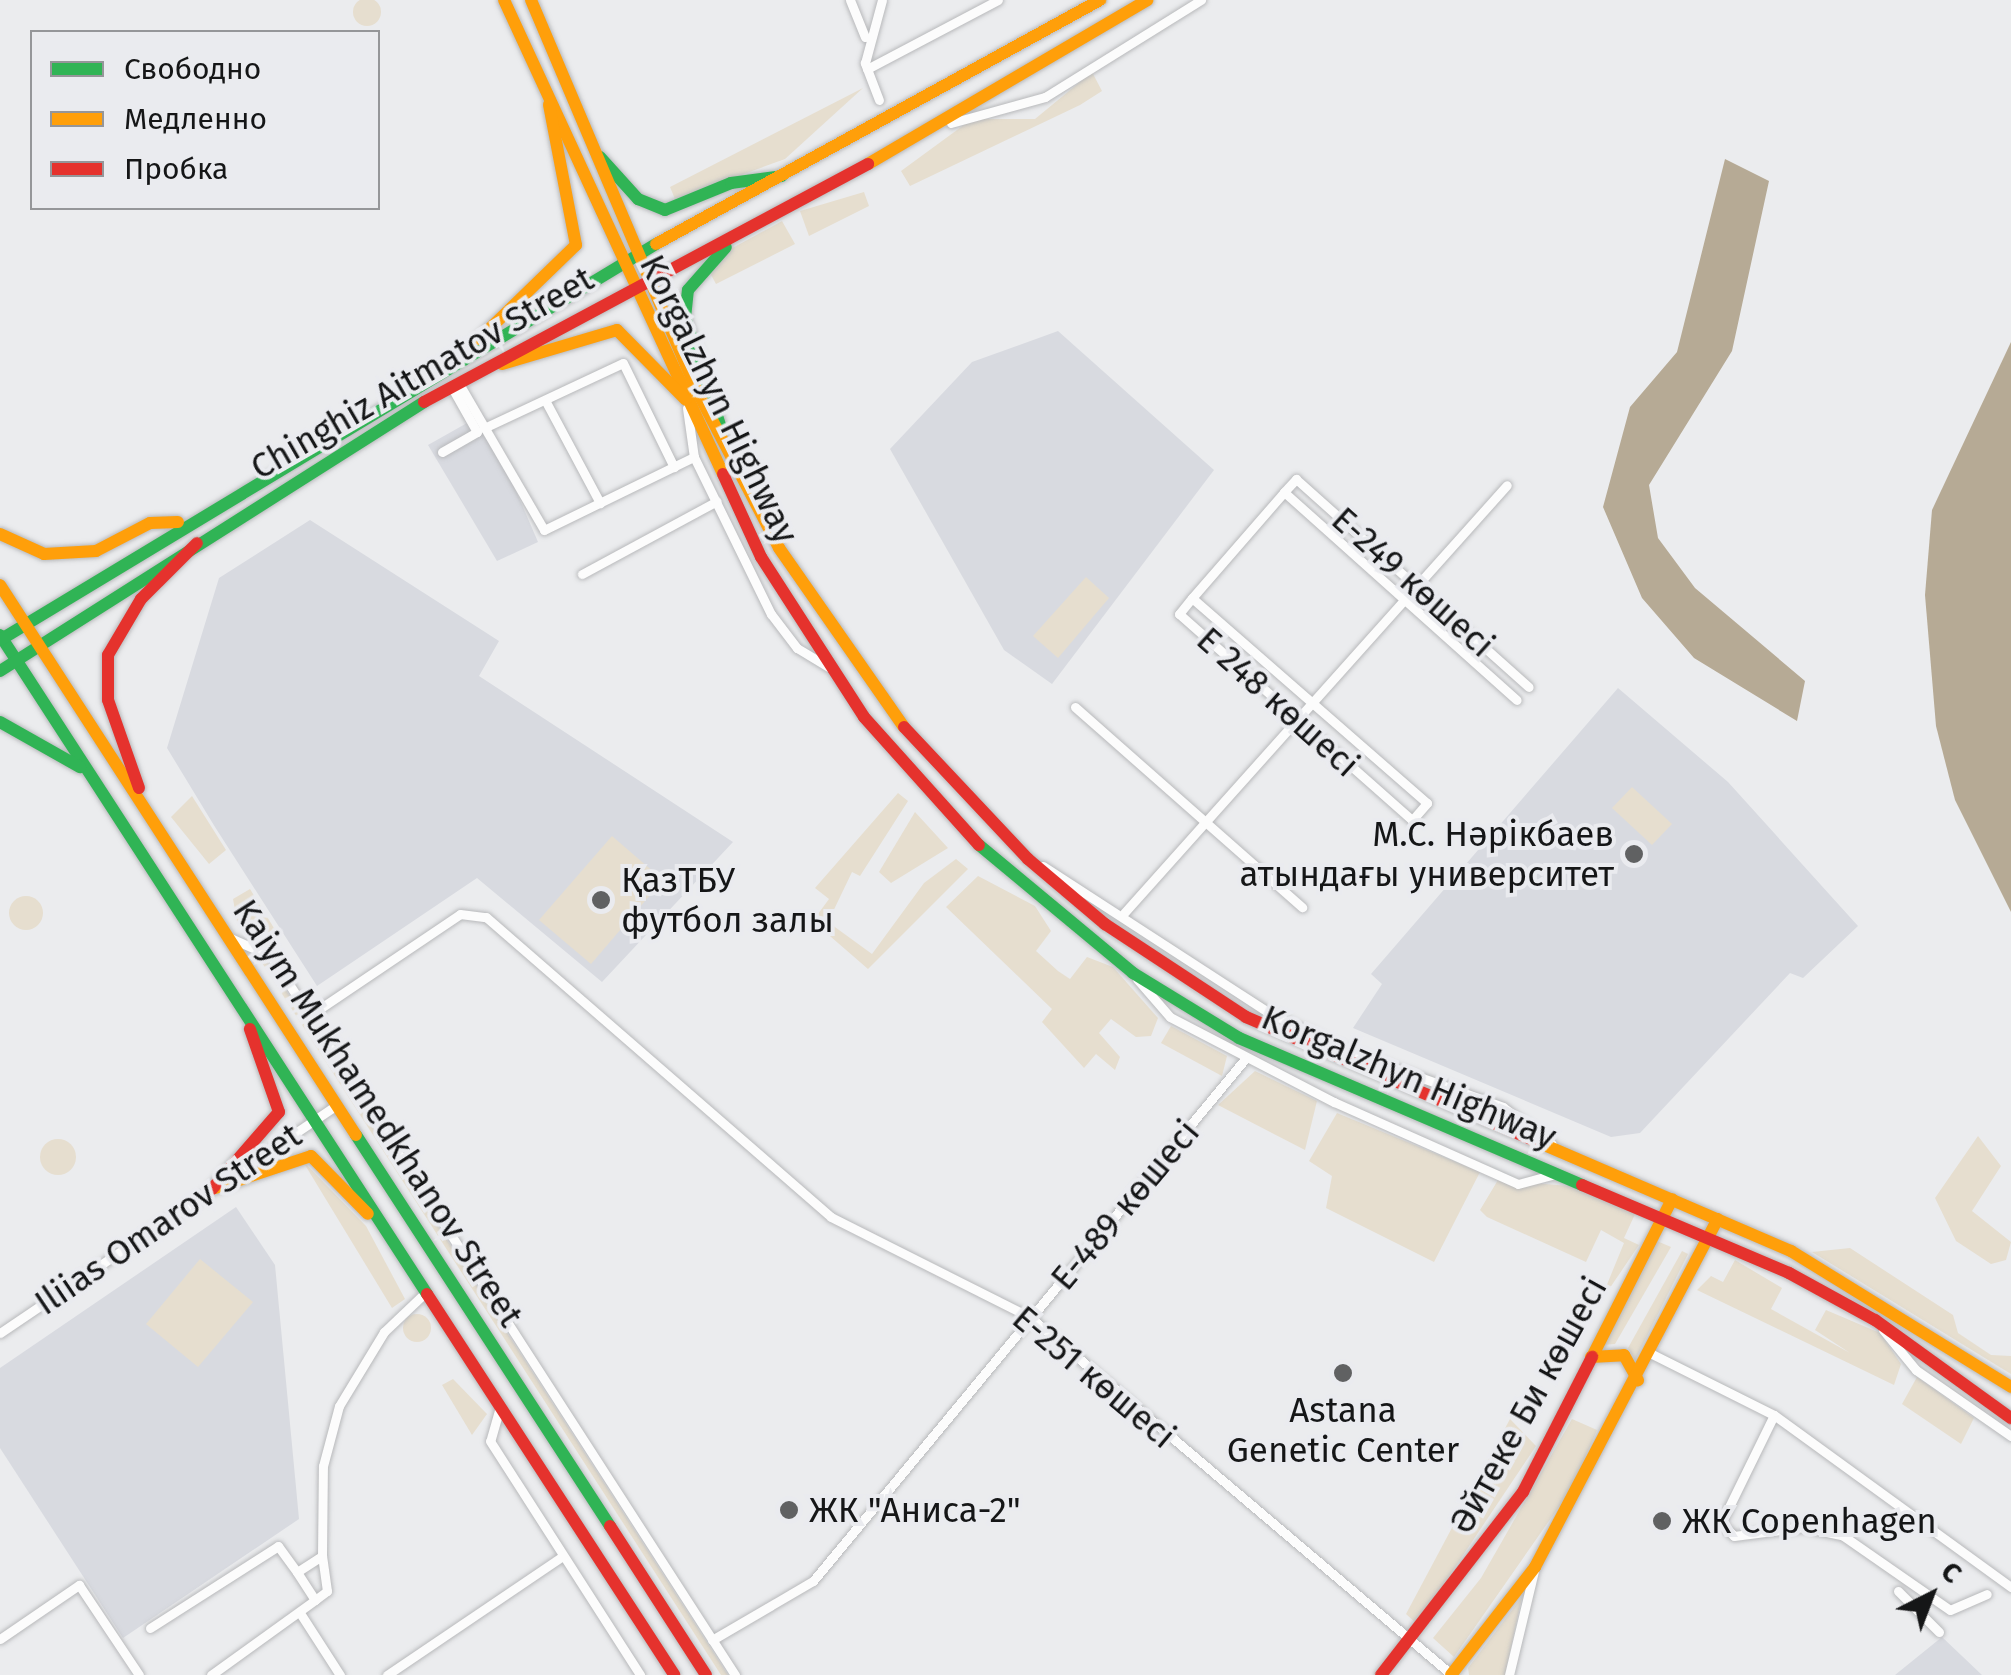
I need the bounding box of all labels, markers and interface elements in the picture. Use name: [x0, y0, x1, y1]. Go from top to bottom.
legend: [30, 30, 380, 210]
text: Свободно: [124, 51, 261, 87]
text: Медленно: [124, 101, 267, 137]
text: Пробка: [124, 151, 228, 187]
street label: Korgalzhyn Highway: [631, 248, 807, 550]
street label: Chinghiz Aitmatov Street: [243, 258, 601, 488]
street label: Е-249 көшесі: [1323, 498, 1503, 666]
street label: Е 248 көшесі: [1188, 618, 1368, 786]
place label: М.С. Нәрікбаев атындағы университет: [1239, 813, 1614, 895]
marker: М.С. Нәрікбаев атындағы университет: [1623, 843, 1645, 865]
place label: ҚазТБУ футбол залы: [621, 859, 834, 941]
marker: ҚазТБУ футбол залы: [590, 889, 612, 911]
street label: Kaiym Mukhamedkhanov Street: [224, 892, 532, 1334]
street label: Korgalzhyn Highway: [1255, 996, 1563, 1158]
street label: Е-489 көшесі: [1042, 1112, 1208, 1298]
street label: Iliias Omarov Street: [27, 1114, 309, 1324]
street label: Әйтеке Би көшесі: [1440, 1270, 1616, 1540]
street label: Е-251 көшесі: [1004, 1297, 1184, 1457]
marker: Astana Genetic Center: [1332, 1362, 1354, 1384]
place label: Astana Genetic Center: [1227, 1389, 1459, 1471]
place label: ЖК "Аниса-2": [809, 1489, 1021, 1531]
marker: ЖК "Аниса-2": [778, 1499, 800, 1521]
place label: ЖК Copenhagen: [1682, 1500, 1937, 1542]
marker: ЖК Copenhagen: [1651, 1510, 1673, 1532]
north arrow: [1881, 1545, 1981, 1645]
text: С: [1934, 1555, 1968, 1590]

